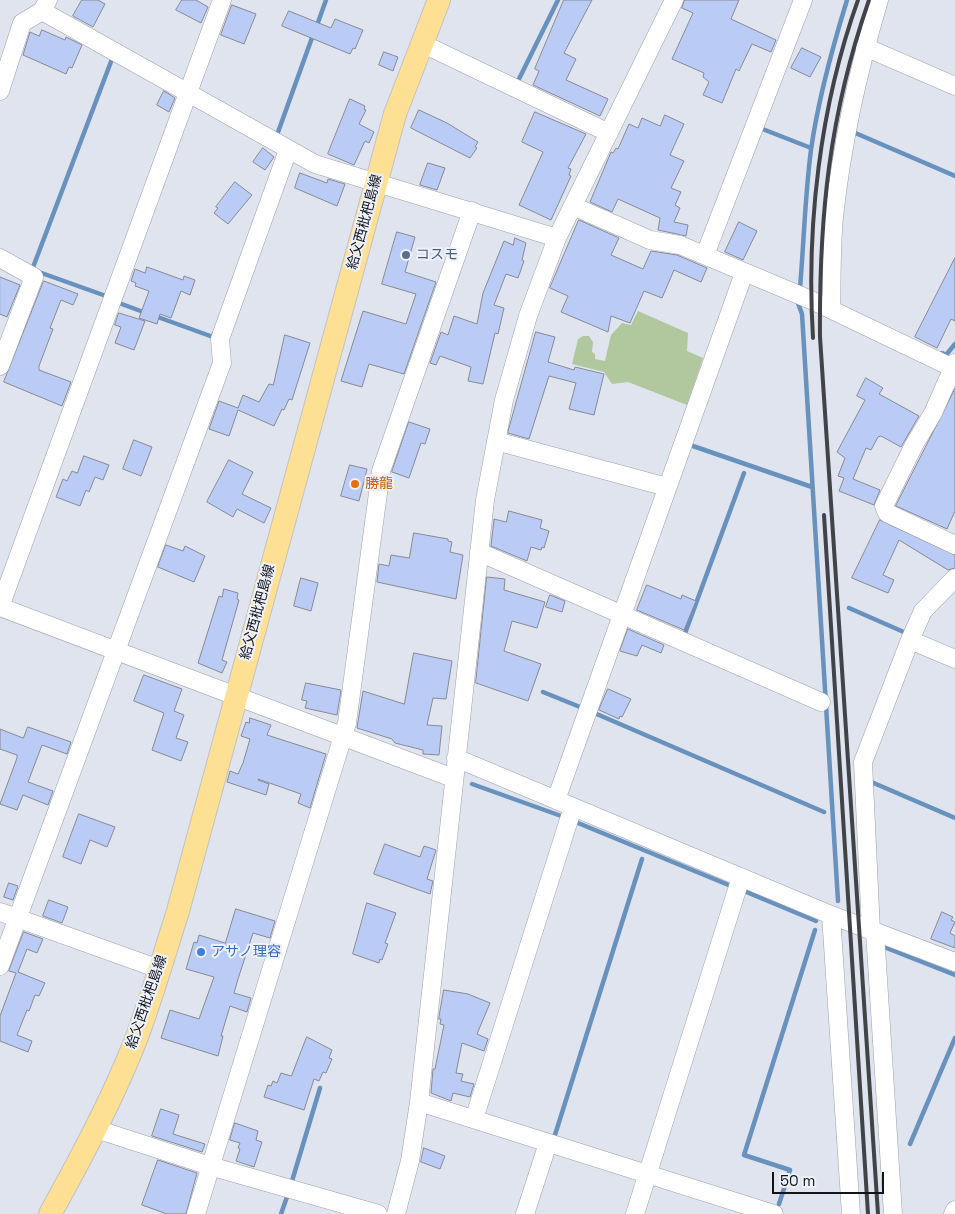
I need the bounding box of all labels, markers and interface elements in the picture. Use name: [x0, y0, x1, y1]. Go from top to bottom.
street label: 給父西枇杷島線: [344, 172, 386, 272]
place label: コスモ: [416, 247, 458, 263]
marker: コスモ: [400, 249, 412, 261]
place label: 勝龍: [365, 476, 393, 492]
marker: 勝龍: [349, 478, 361, 490]
street label: 給父西枇杷島線: [237, 562, 279, 662]
place label: アサノ理容: [211, 944, 281, 960]
marker: アサノ理容: [195, 946, 207, 958]
street label: 給父西枇杷島線: [123, 953, 171, 1051]
scale bar: [775, 1162, 888, 1194]
text: 50 m: [780, 1171, 815, 1190]

